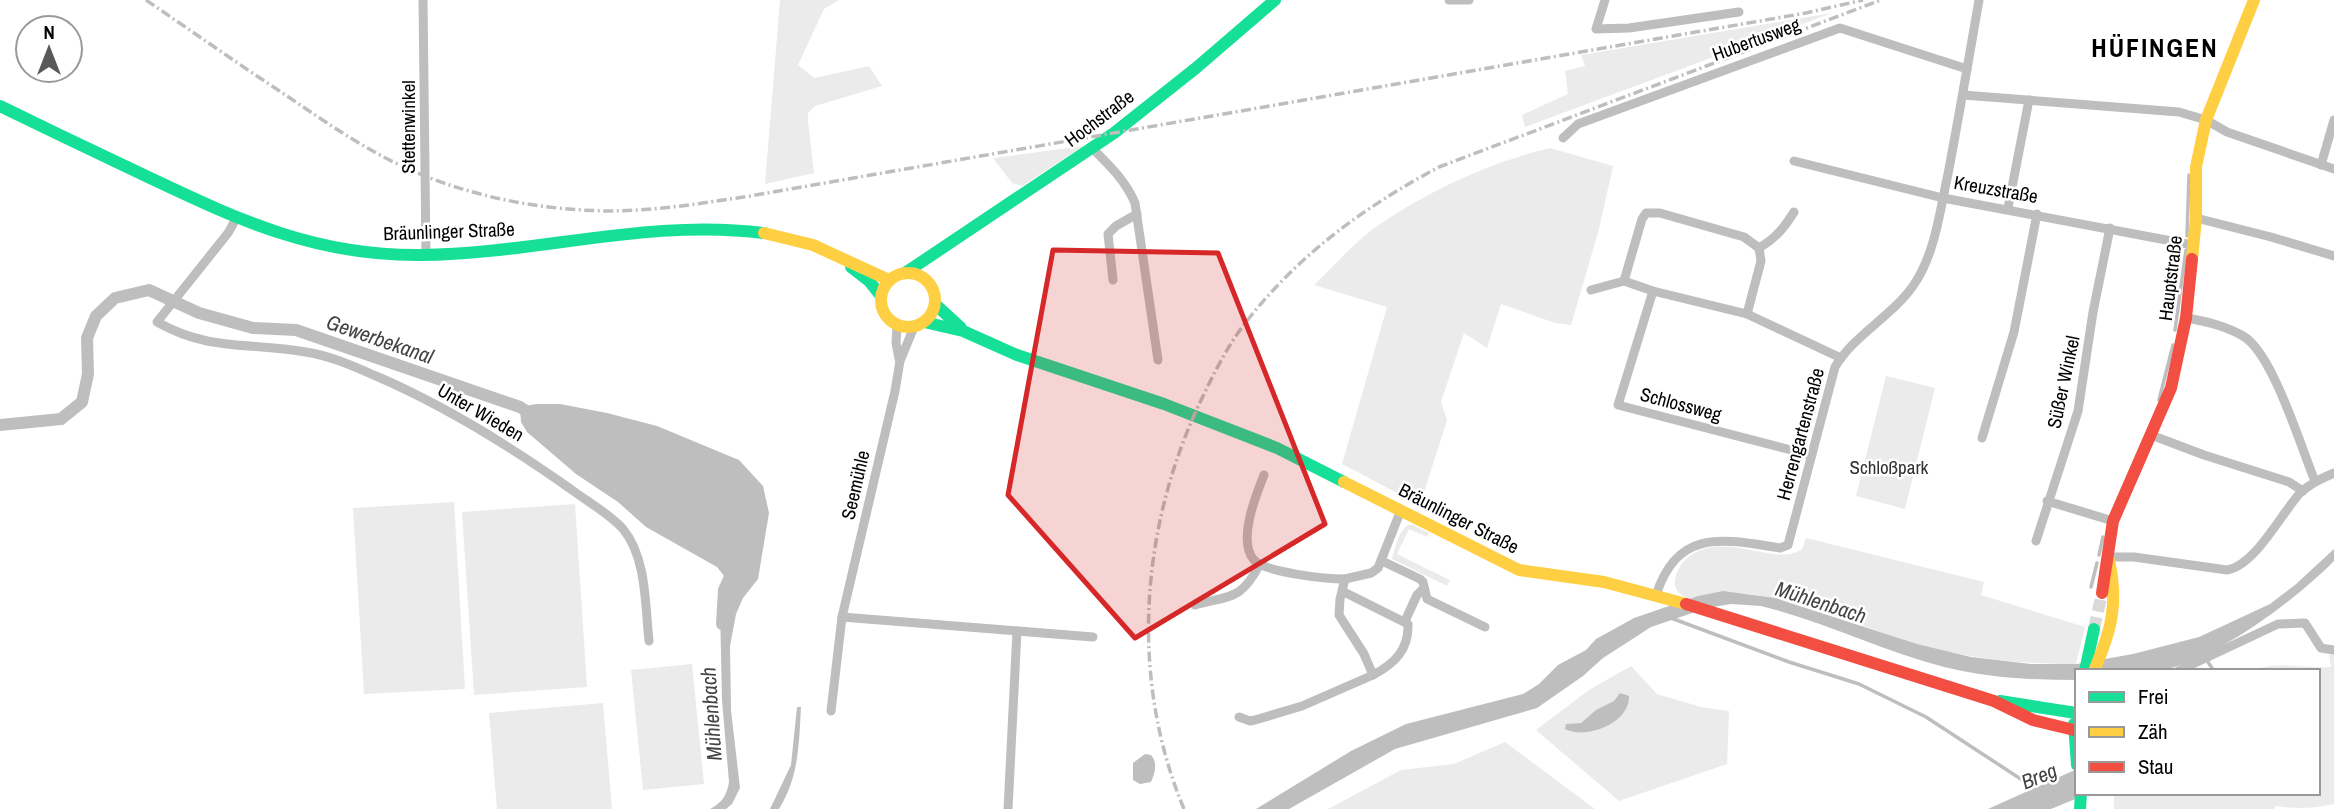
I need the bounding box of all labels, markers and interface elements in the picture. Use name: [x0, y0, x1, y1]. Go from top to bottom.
street label: Hubertusweg: [1708, 11, 1804, 67]
north arrow: [14, 14, 84, 84]
text: N: [43, 19, 55, 45]
district label: HÜFINGEN: [2091, 30, 2219, 65]
street label: Stettenwinkel: [395, 80, 421, 174]
street label: Hochstraße: [1059, 83, 1139, 153]
street label: Kreuzstraße: [1952, 169, 2040, 209]
street label: Bräunlinger Straße: [383, 216, 515, 246]
street label: Hauptstraße: [2152, 234, 2188, 322]
water label: Gewerbekanal: [323, 307, 438, 371]
street label: Süßer Winkel: [2040, 333, 2086, 431]
street label: Herrengartenstraße: [1770, 365, 1830, 503]
street label: Unter Wieden: [433, 377, 529, 447]
street label: Schlossweg: [1637, 381, 1725, 427]
street label: Seemühle: [834, 448, 876, 522]
park label: Schloßpark: [1850, 454, 1929, 480]
street label: Bräunlinger Straße: [1394, 477, 1524, 559]
water label: Mühlenbach: [1772, 574, 1870, 630]
water label: Mühlenbach: [693, 666, 729, 762]
legend: [2075, 669, 2320, 795]
text: Frei: [2138, 682, 2169, 711]
text: Zäh: [2138, 717, 2168, 746]
text: Stau: [2138, 752, 2173, 781]
water label: Breg: [2017, 756, 2062, 796]

